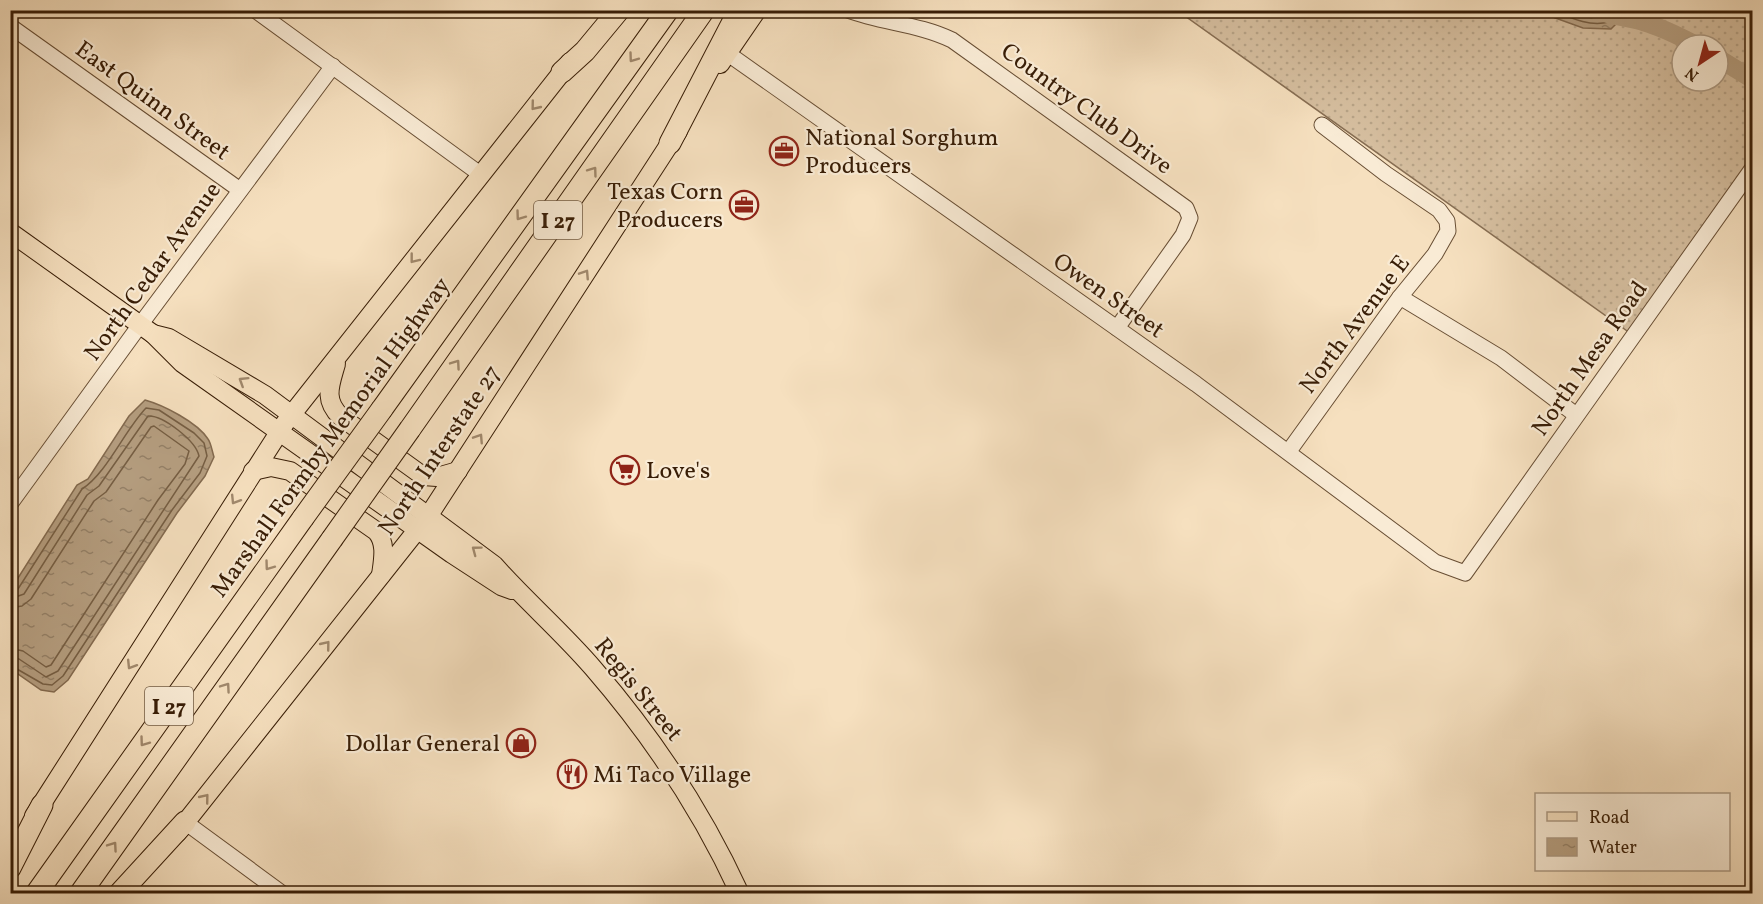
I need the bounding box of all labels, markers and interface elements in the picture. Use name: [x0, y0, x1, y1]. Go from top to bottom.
north arrow: [1670, 33, 1730, 93]
street label: East Quinn Street: [67, 34, 236, 170]
street label: Country Club Drive: [993, 36, 1179, 184]
one-way arrow: [630, 51, 641, 62]
text: N: [1681, 61, 1704, 86]
one-way arrow: [531, 99, 542, 110]
place label: National Sorghum Producers: [805, 122, 999, 184]
office icon: National Sorghum Producers: [768, 135, 800, 167]
one-way arrow: [586, 166, 597, 177]
street label: North Cedar Avenue: [77, 176, 230, 369]
place label: Texas Corn Producers: [607, 176, 723, 238]
office icon: Texas Corn Producers: [728, 189, 760, 221]
road number: I 27: [534, 201, 582, 239]
one-way arrow: [516, 210, 527, 221]
street label: Owen Street: [1045, 246, 1171, 348]
street label: North Avenue E: [1292, 249, 1419, 402]
one-way arrow: [410, 252, 421, 263]
one-way arrow: [578, 270, 589, 281]
street label: Marshall Formby Memorial Highway: [204, 271, 460, 605]
street label: North Mesa Road: [1524, 275, 1657, 444]
street label: North Interstate 27: [371, 359, 510, 543]
one-way arrow: [449, 359, 460, 370]
one-way arrow: [239, 377, 249, 389]
one-way arrow: [471, 433, 482, 444]
supermarket icon: Love's: [609, 454, 641, 486]
place label: Love's: [646, 455, 710, 489]
one-way arrow: [231, 493, 242, 504]
one-way arrow: [472, 546, 483, 557]
one-way arrow: [266, 559, 277, 570]
street label: Regis Street: [585, 631, 690, 749]
one-way arrow: [318, 641, 329, 652]
one-way arrow: [127, 658, 138, 669]
one-way arrow: [219, 682, 230, 693]
road number: I 27: [145, 687, 193, 725]
shop icon: Dollar General: [505, 727, 537, 759]
place label: Dollar General: [345, 728, 500, 762]
one-way arrow: [140, 735, 151, 746]
restaurant icon: Mi Taco Village: [556, 758, 588, 790]
place label: Mi Taco Village: [593, 759, 751, 793]
legend: [1535, 793, 1730, 871]
one-way arrow: [198, 794, 209, 805]
text: Road: [1589, 806, 1630, 831]
text: Water: [1589, 836, 1637, 861]
one-way arrow: [106, 841, 117, 852]

